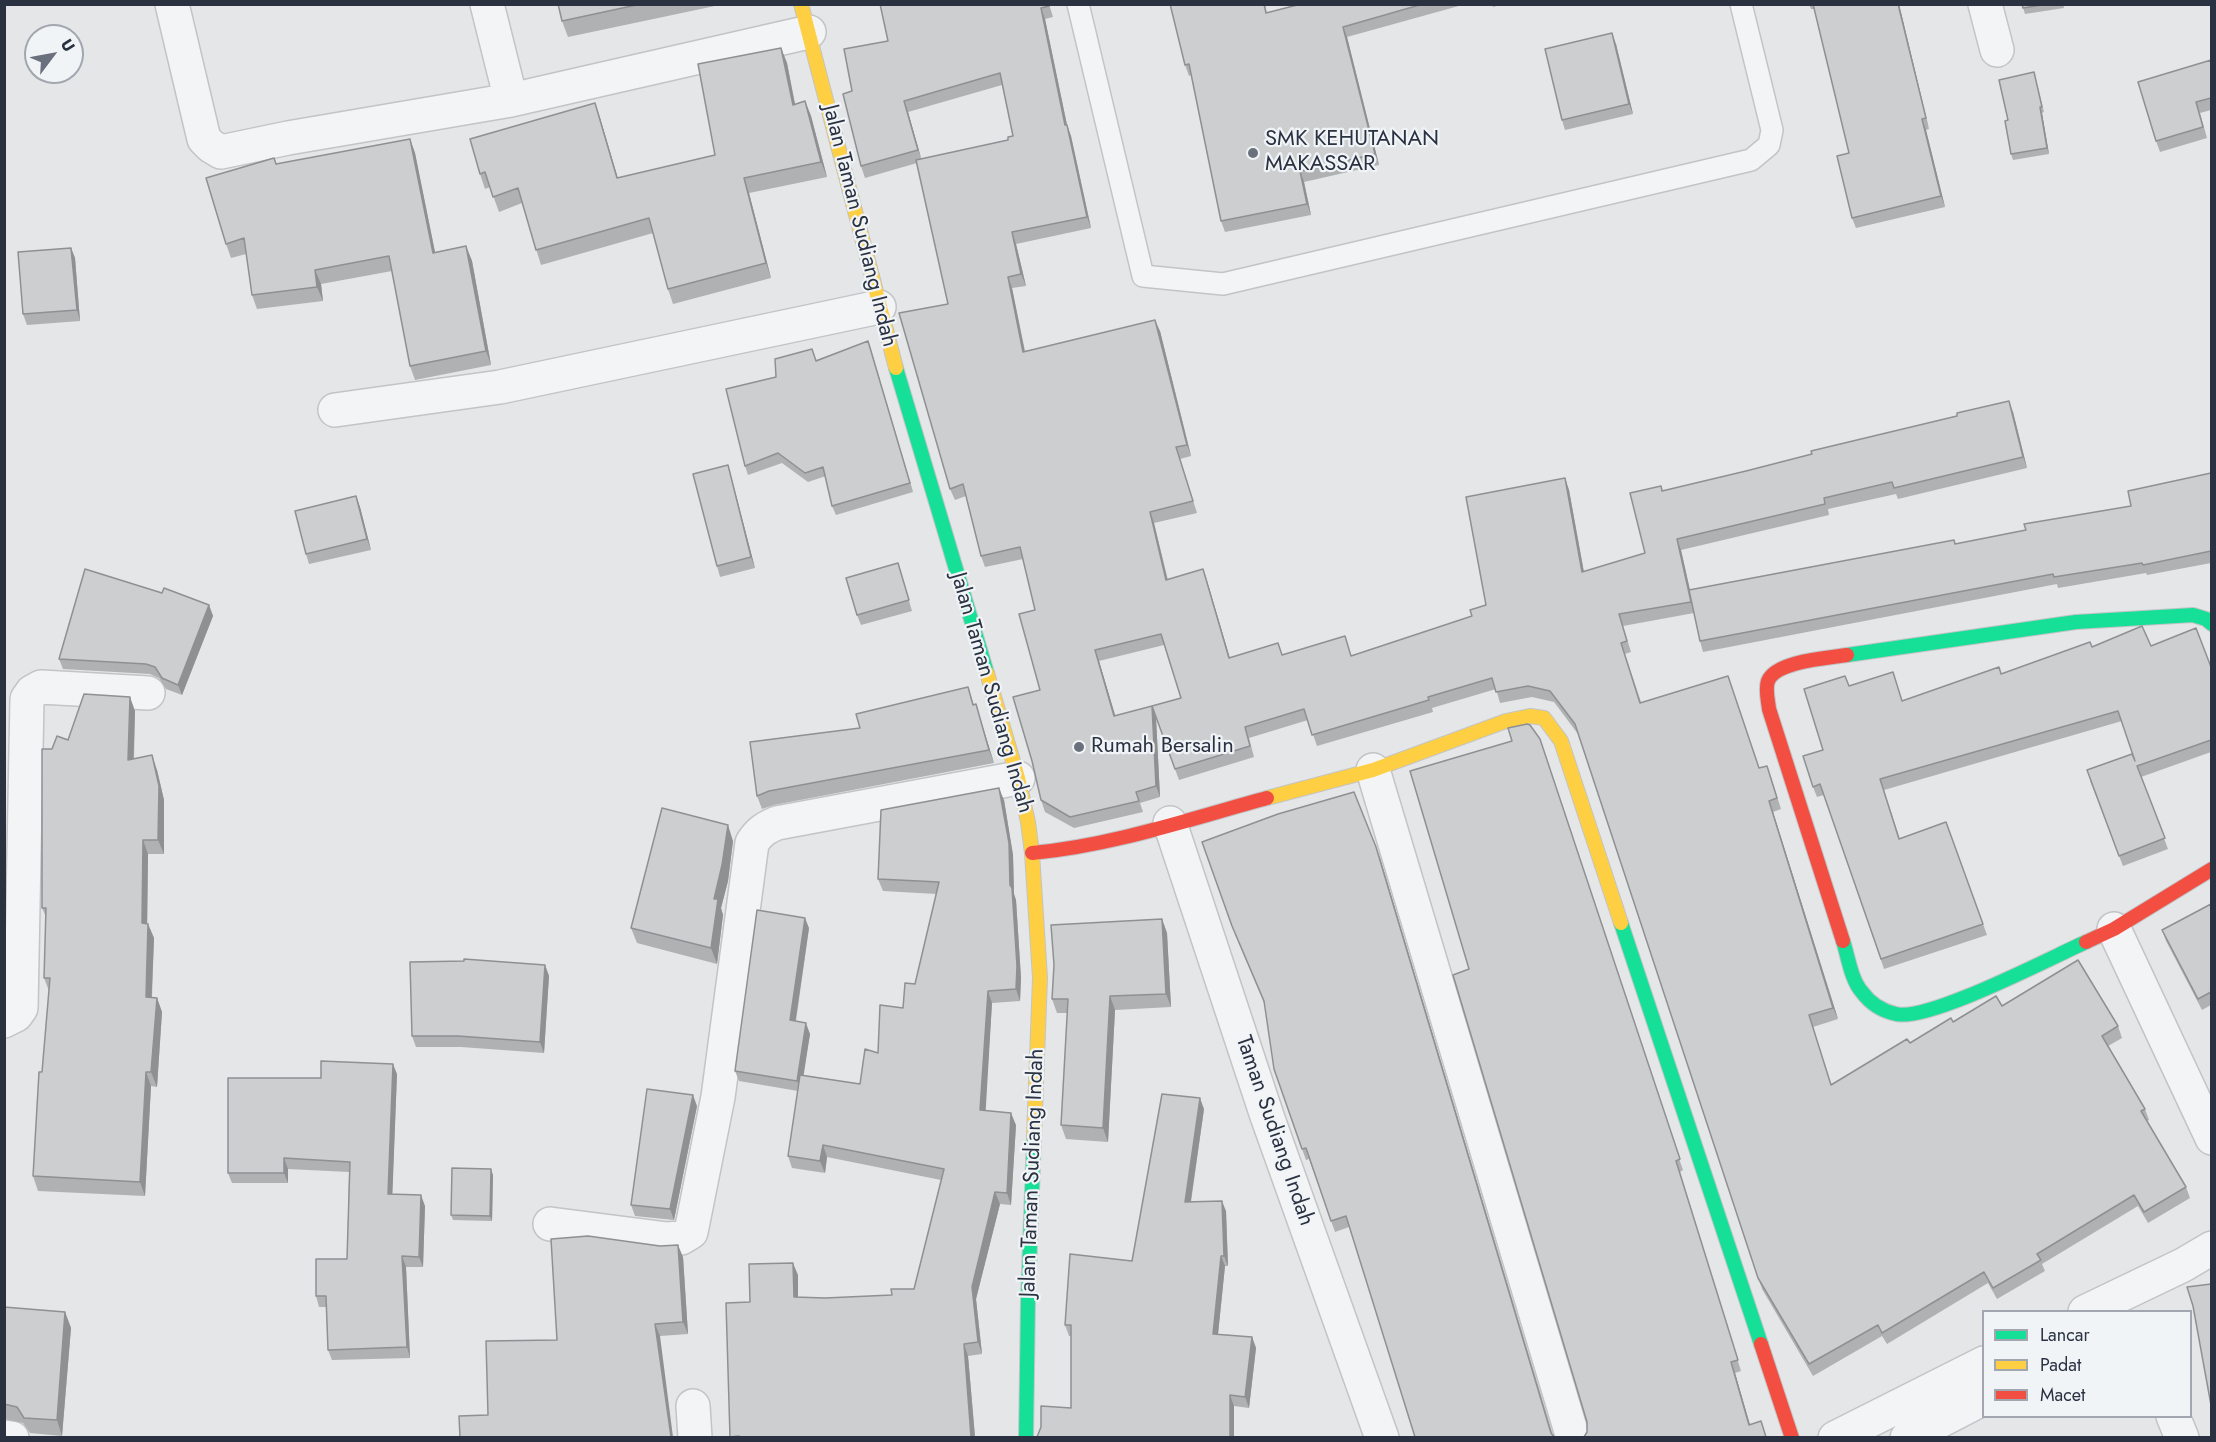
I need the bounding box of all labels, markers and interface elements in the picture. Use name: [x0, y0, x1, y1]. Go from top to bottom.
north arrow: [24, 24, 84, 84]
text: U: [55, 34, 81, 56]
street label: Jalan Taman Sudiang Indah: [816, 102, 902, 350]
place label: SMK KEHUTANAN MAKASSAR: [1265, 127, 1439, 178]
marker: SMK KEHUTANAN MAKASSAR: [1246, 146, 1260, 160]
street label: Jalan Taman Sudiang Indah: [944, 570, 1038, 816]
place label: Rumah Bersalin: [1091, 734, 1234, 760]
marker: Rumah Bersalin: [1072, 740, 1086, 754]
street label: Taman Sudiang Indah: [1229, 1033, 1319, 1229]
street label: Jalan Taman Sudiang Indah: [1015, 1048, 1051, 1298]
legend: [1982, 1310, 2192, 1418]
text: Lancar: [2040, 1322, 2090, 1348]
text: Padat: [2040, 1352, 2081, 1378]
text: Macet: [2040, 1382, 2085, 1408]

